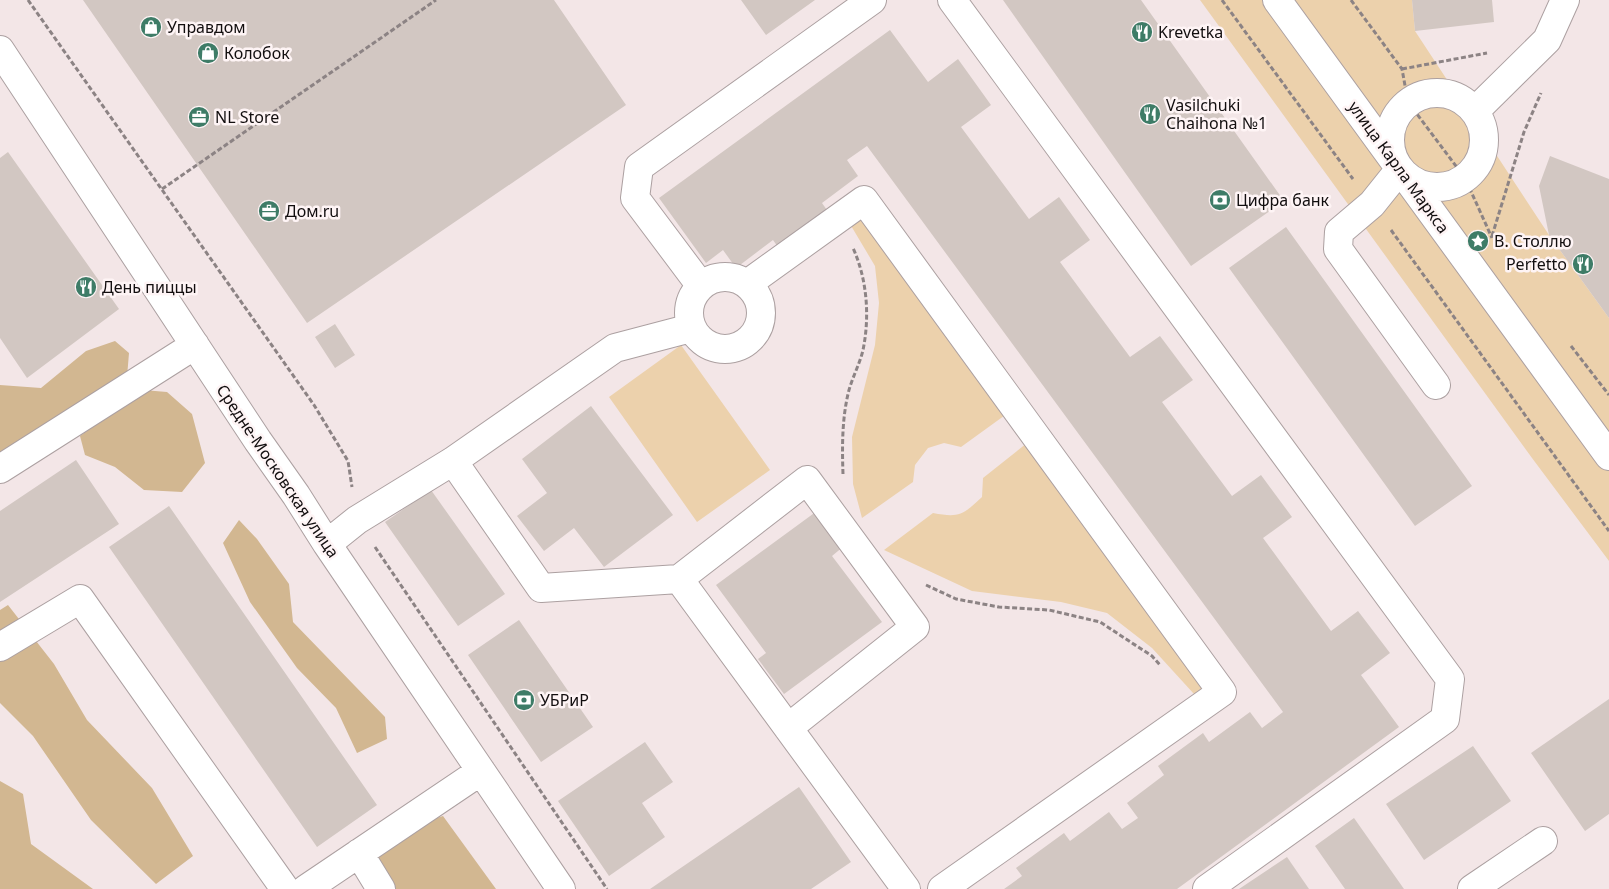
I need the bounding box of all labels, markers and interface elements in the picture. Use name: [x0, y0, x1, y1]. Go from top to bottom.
shop icon: Управдом: [139, 15, 163, 39]
place label: Управдом: [167, 16, 246, 38]
restaurant icon: Krevetka: [1130, 20, 1154, 44]
place label: Krevetka: [1158, 21, 1223, 43]
shop icon: Колобок: [196, 41, 220, 65]
place label: Колобок: [224, 42, 290, 64]
place label: Vasilchuki Chaihona №1: [1166, 94, 1267, 134]
street label: улица Карла Маркса: [1344, 96, 1454, 238]
restaurant icon: Vasilchuki Chaihona №1: [1138, 102, 1162, 126]
office icon: NL Store: [187, 105, 211, 129]
place label: NL Store: [215, 106, 279, 128]
bank icon: Цифра банк: [1208, 188, 1232, 212]
place label: Цифра банк: [1236, 189, 1330, 211]
office icon: Дом.ru: [257, 199, 281, 223]
place label: Дом.ru: [285, 200, 339, 222]
place icon: В. Столлю: [1466, 229, 1490, 253]
place label: В. Столлю: [1494, 230, 1572, 252]
restaurant icon: Perfetto: [1571, 252, 1595, 276]
place label: Perfetto: [1506, 253, 1567, 275]
restaurant icon: День пиццы: [74, 275, 98, 299]
place label: День пиццы: [102, 276, 197, 298]
street label: Средне-Московская улица: [212, 380, 344, 562]
bank icon: УБРиР: [512, 688, 536, 712]
place label: УБРиР: [540, 689, 589, 711]

